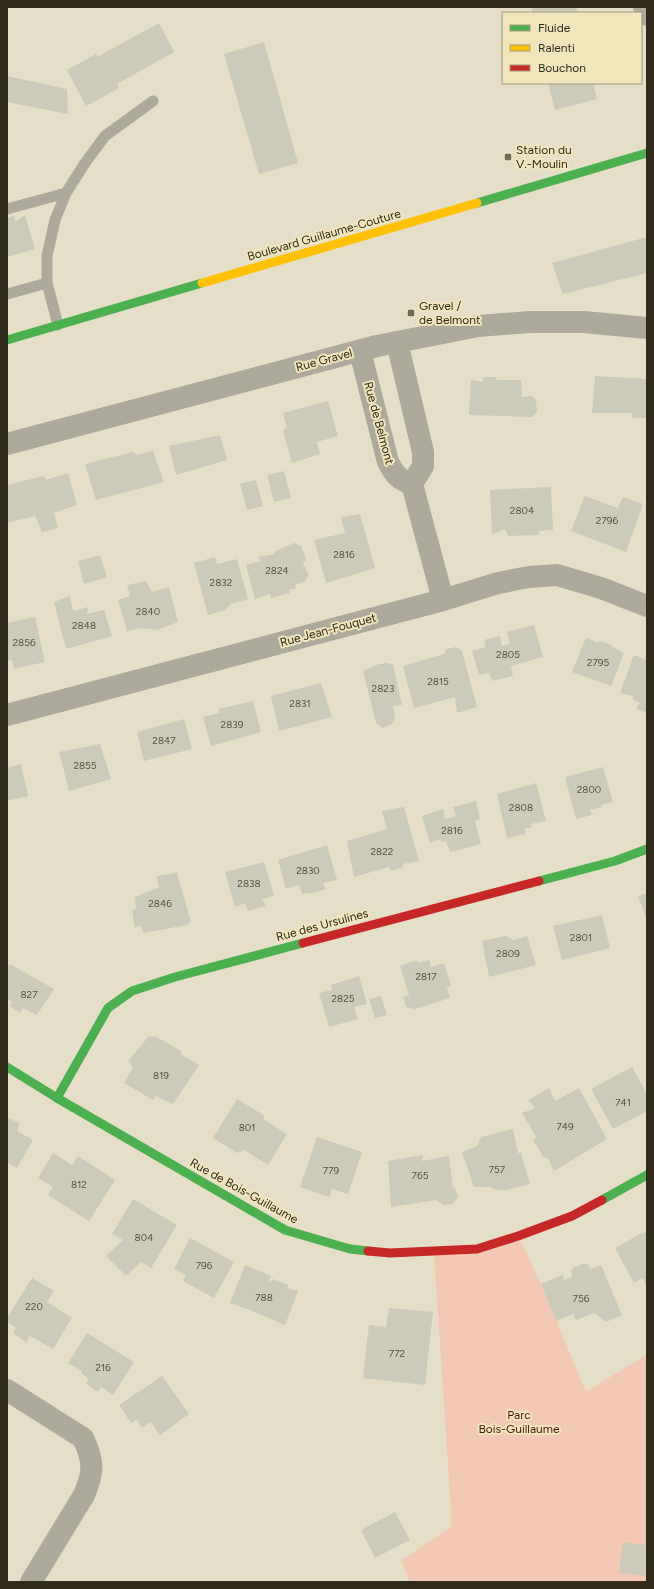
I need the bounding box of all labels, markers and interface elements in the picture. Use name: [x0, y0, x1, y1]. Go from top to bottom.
legend: [502, 12, 642, 84]
text: Fluide: [538, 21, 571, 35]
text: Ralenti: [538, 41, 575, 55]
text: Bouchon: [538, 61, 586, 75]
place label: Station du V.-Moulin: [516, 143, 572, 171]
marker: Station du V.-Moulin: [503, 152, 513, 162]
street label: Boulevard Guillaume-Couture: [246, 206, 403, 264]
place label: Gravel / de Belmont: [419, 299, 481, 327]
marker: Gravel / de Belmont: [406, 308, 416, 318]
street label: Rue Gravel: [294, 346, 354, 374]
street label: Rue de Belmont: [361, 380, 397, 466]
house number: 2804: [510, 504, 534, 517]
house number: 2796: [596, 514, 618, 527]
house number: 2816: [333, 548, 355, 561]
house number: 2824: [265, 564, 289, 577]
house number: 2832: [210, 576, 232, 589]
house number: 2840: [136, 605, 160, 618]
street label: Rue Jean-Fouquet: [278, 610, 378, 650]
house number: 2848: [72, 619, 96, 632]
house number: 2856: [12, 636, 36, 649]
house number: 2805: [496, 648, 520, 661]
house number: 2795: [587, 656, 609, 669]
house number: 2815: [427, 675, 449, 688]
house number: 2823: [372, 682, 394, 695]
house number: 2831: [289, 697, 311, 710]
house number: 2839: [221, 718, 244, 731]
house number: 2847: [152, 734, 176, 747]
house number: 2855: [73, 759, 97, 772]
house number: 2800: [577, 783, 601, 796]
house number: 2808: [509, 801, 533, 814]
house number: 2816: [441, 824, 463, 837]
house number: 2822: [371, 845, 393, 858]
house number: 2830: [296, 864, 320, 877]
house number: 2838: [237, 877, 261, 890]
house number: 2846: [148, 897, 172, 910]
street label: Rue des Ursulines: [274, 906, 370, 944]
house number: 2801: [570, 931, 592, 944]
house number: 2809: [496, 947, 520, 960]
house number: 2817: [415, 970, 437, 983]
house number: 827: [20, 988, 38, 1001]
house number: 2825: [331, 992, 355, 1005]
house number: 819: [153, 1069, 169, 1082]
house number: 741: [615, 1096, 631, 1109]
house number: 749: [556, 1120, 574, 1133]
house number: 801: [239, 1121, 255, 1134]
street label: Rue de Bois-Guillaume: [188, 1155, 301, 1227]
house number: 757: [489, 1163, 506, 1176]
house number: 779: [323, 1164, 340, 1177]
house number: 765: [412, 1169, 429, 1182]
house number: 812: [71, 1178, 87, 1191]
house number: 804: [135, 1231, 153, 1244]
house number: 796: [196, 1259, 213, 1272]
house number: 788: [255, 1291, 273, 1304]
house number: 756: [573, 1292, 590, 1305]
house number: 220: [25, 1300, 43, 1313]
house number: 772: [389, 1347, 405, 1360]
house number: 216: [95, 1361, 111, 1374]
park label: Parc Bois-Guillaume: [478, 1408, 560, 1436]

